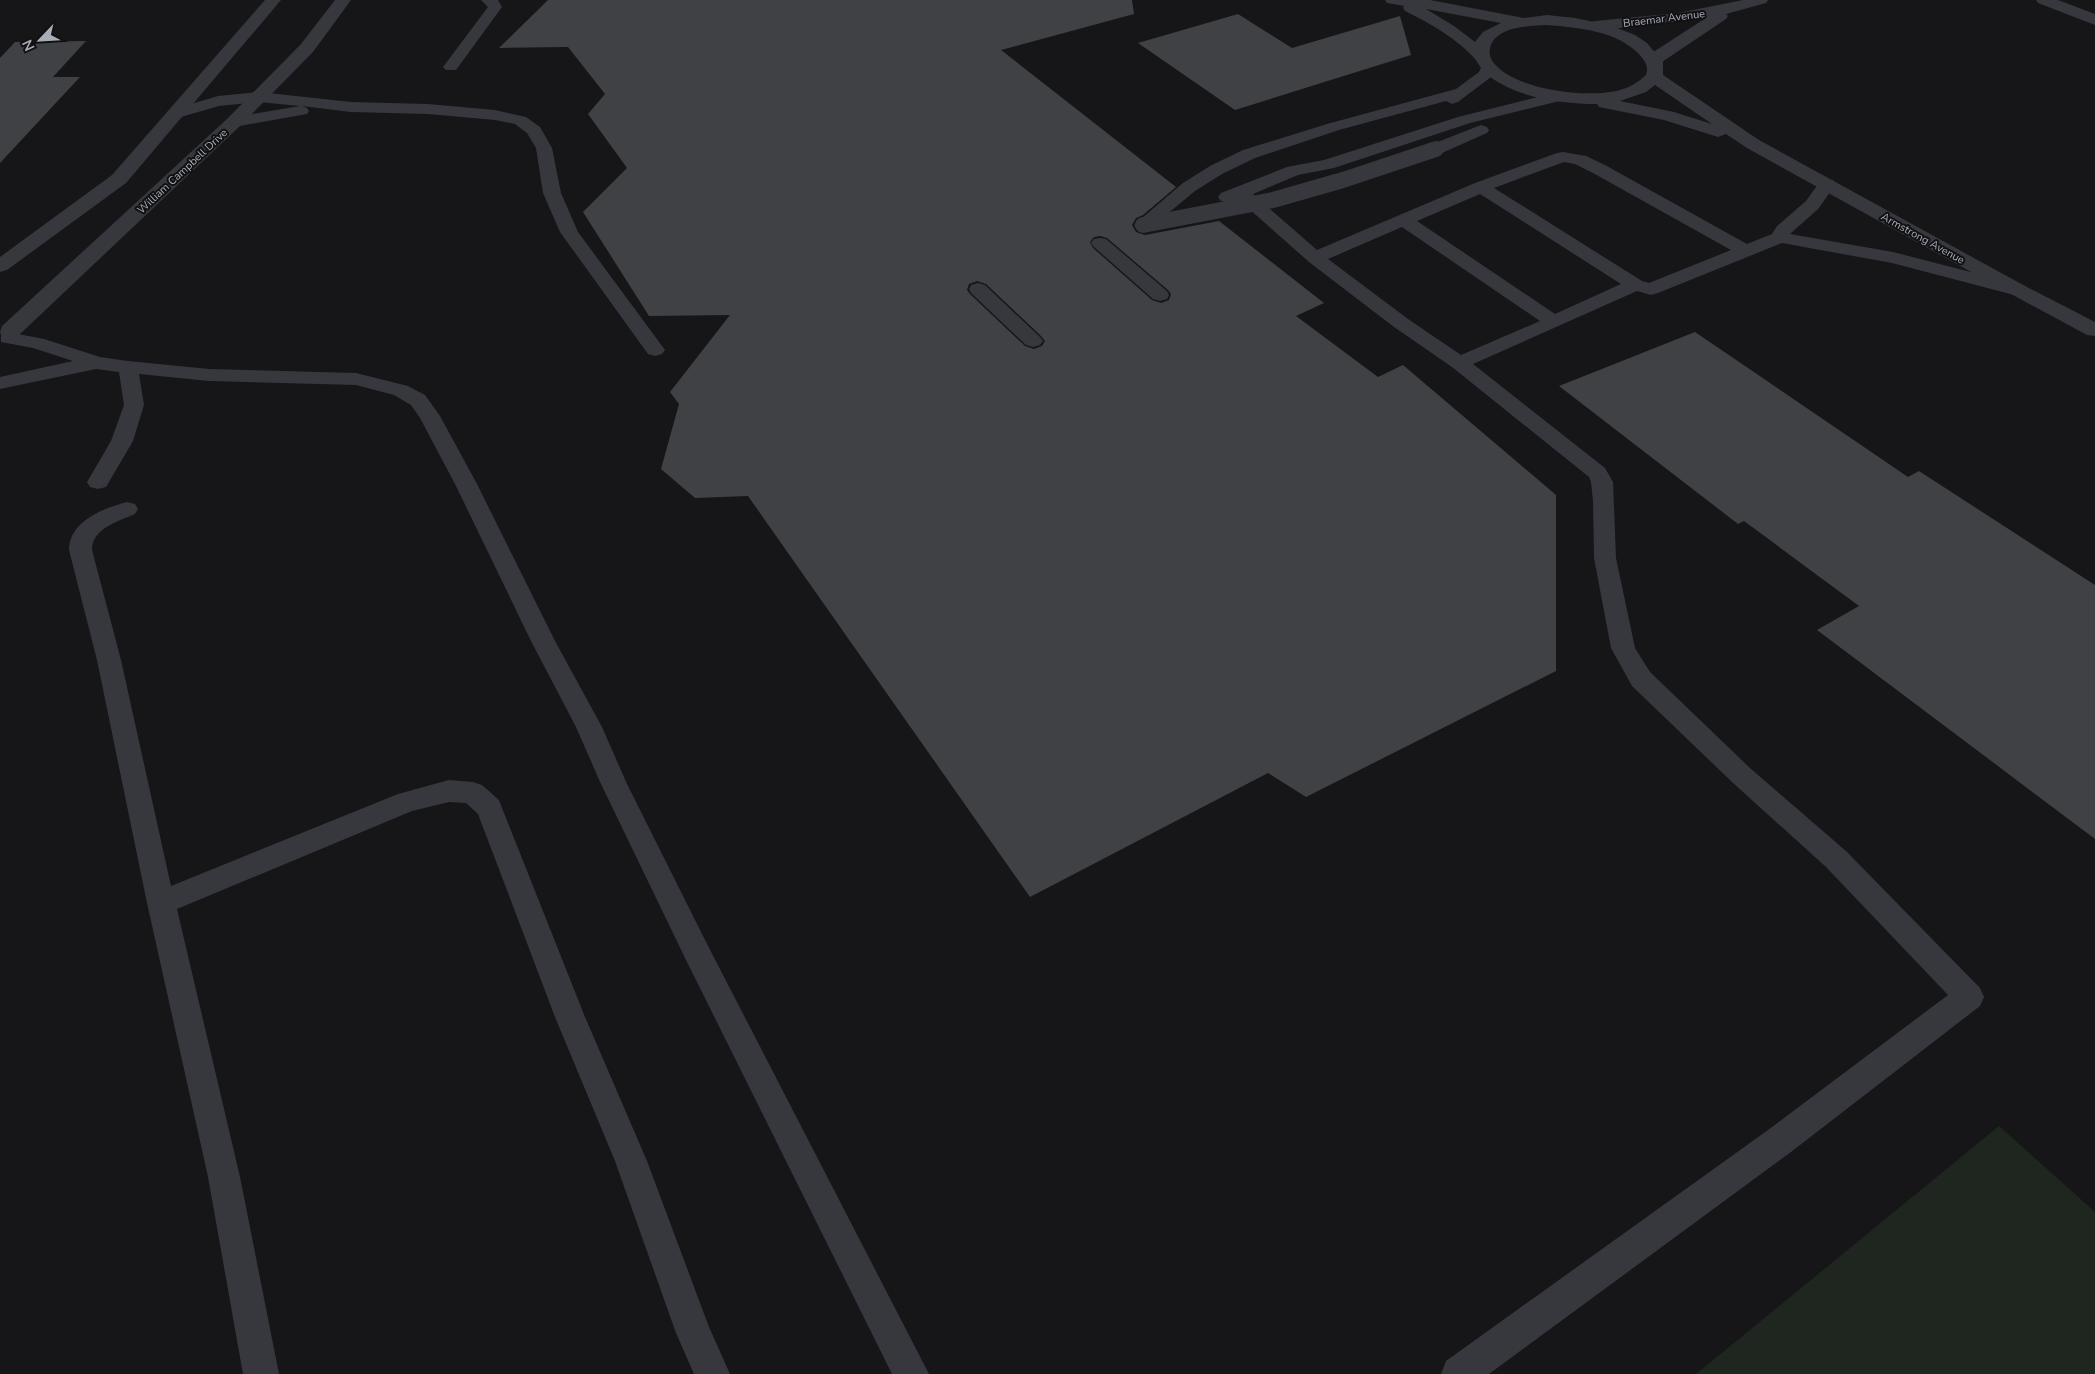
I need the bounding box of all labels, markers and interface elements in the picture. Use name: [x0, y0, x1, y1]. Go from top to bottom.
street label: Braemar Avenue: [1622, 6, 1706, 31]
north arrow: [15, 15, 65, 65]
text: N: [18, 37, 39, 54]
street label: William Campbell Drive: [134, 125, 231, 217]
street label: Armstrong Avenue: [1878, 209, 1967, 268]

